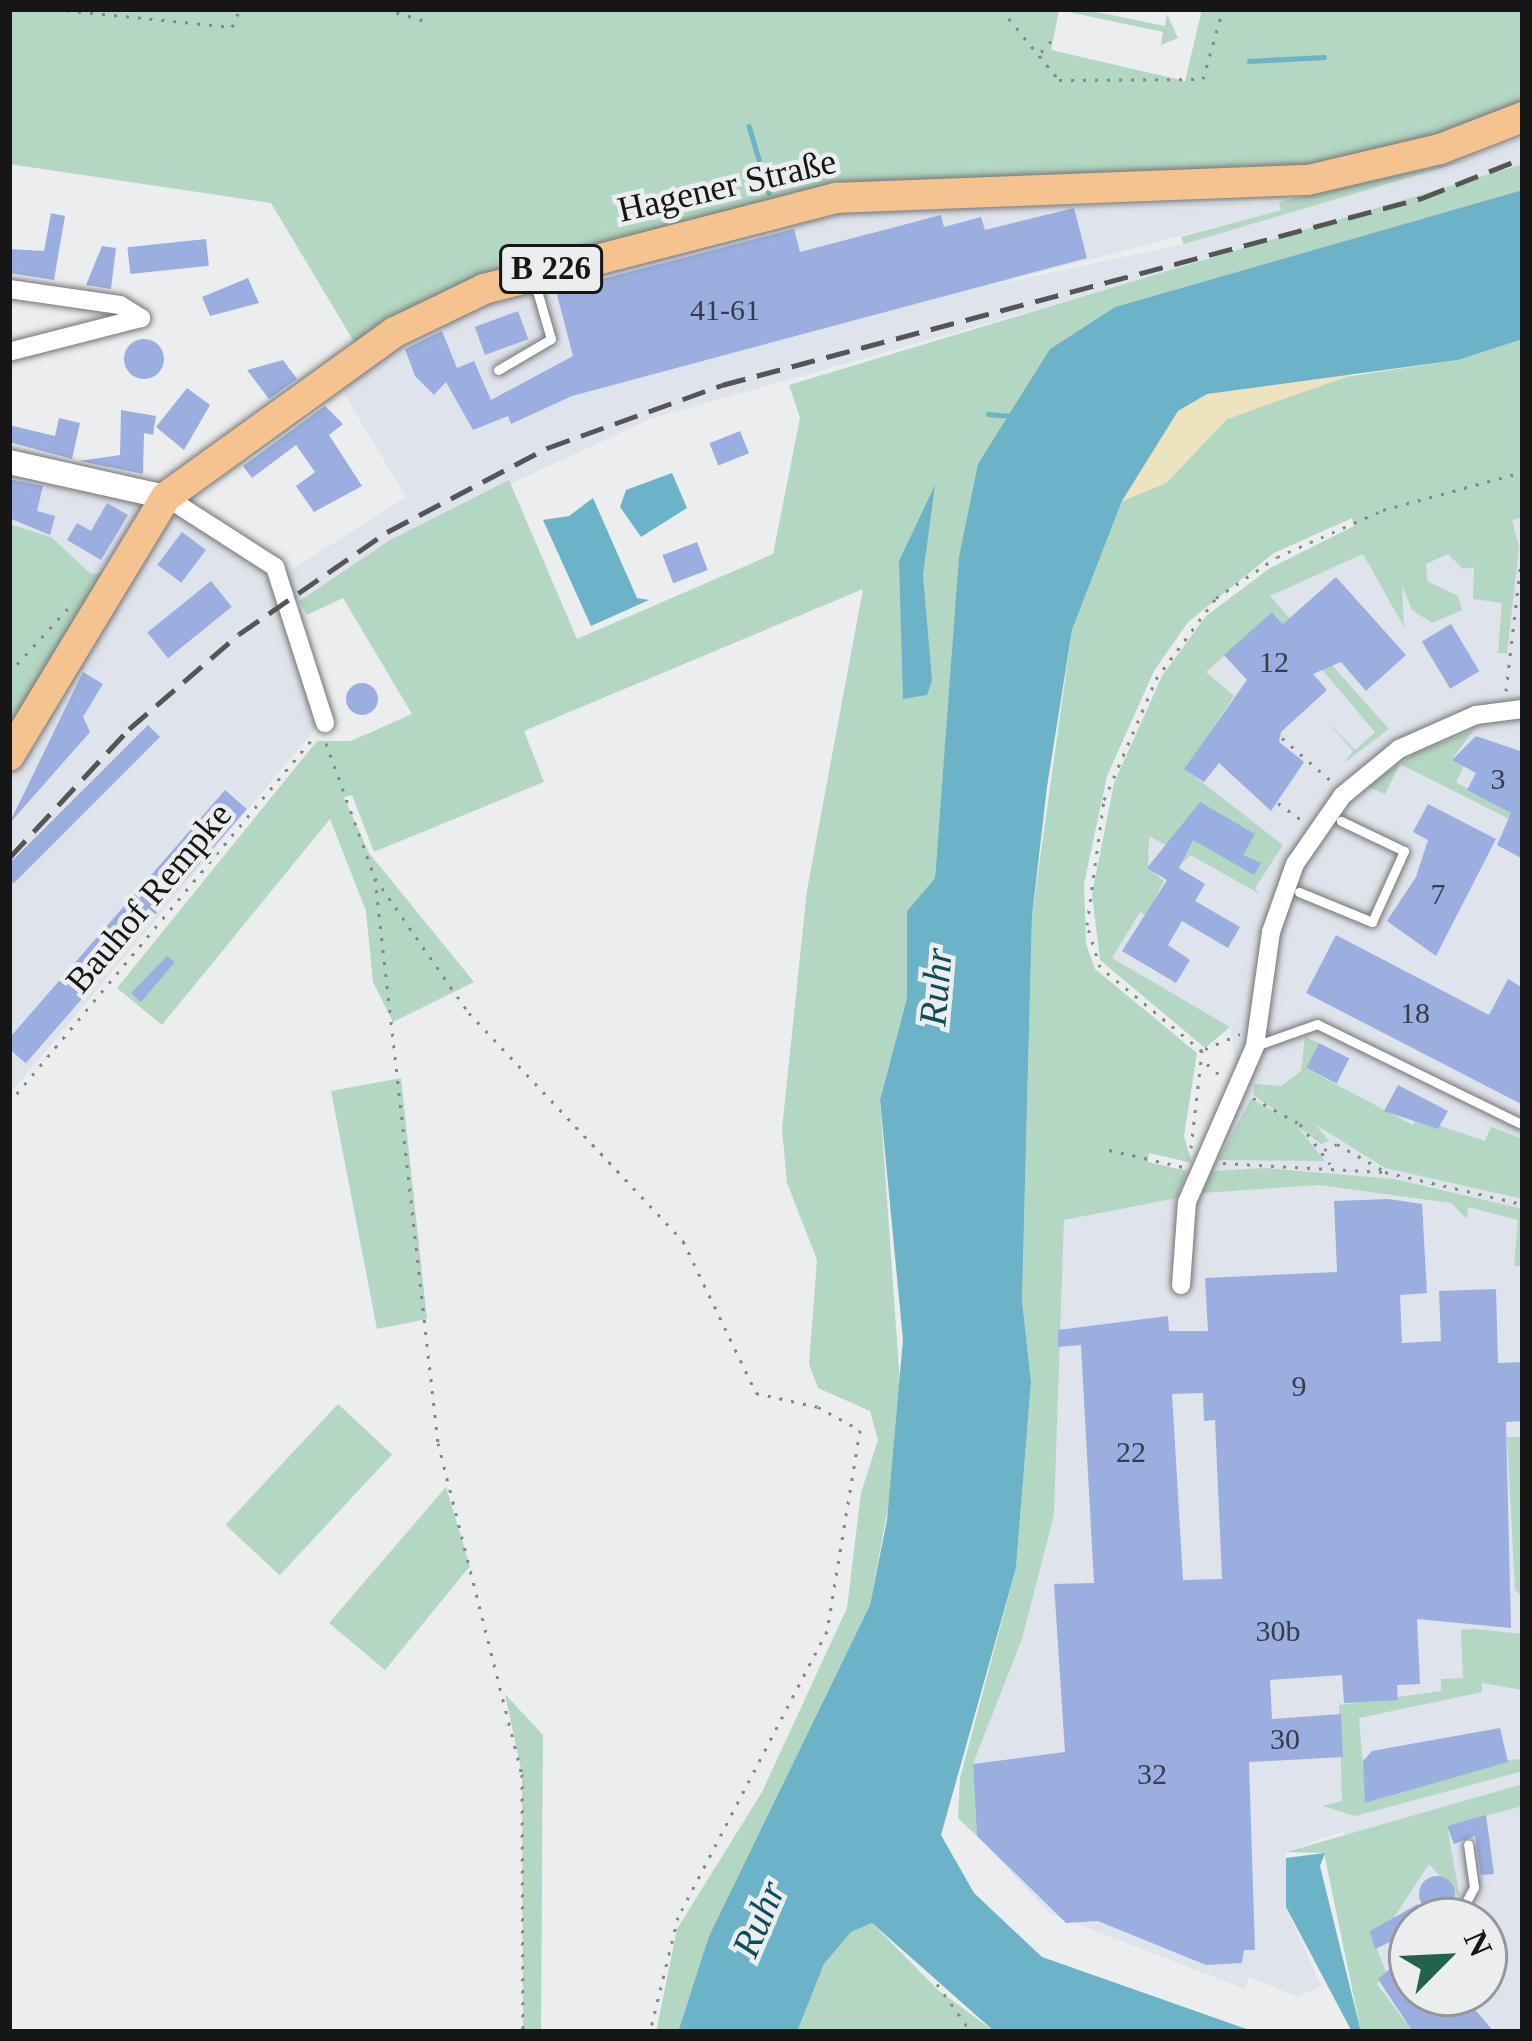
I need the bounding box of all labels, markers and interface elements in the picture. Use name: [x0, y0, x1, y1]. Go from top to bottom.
street label: Hagener Straße: [614, 140, 840, 232]
road number: B 226: [497, 242, 605, 296]
house number: 41-61: [690, 292, 760, 328]
house number: 12: [1259, 644, 1289, 680]
house number: 3: [1490, 761, 1506, 797]
street label: Bauhof Rempke: [57, 794, 241, 1002]
house number: 7: [1430, 876, 1446, 912]
water label: Ruhr: [909, 946, 963, 1028]
house number: 18: [1400, 995, 1430, 1031]
house number: 9: [1292, 1368, 1306, 1404]
house number: 22: [1116, 1434, 1146, 1470]
house number: 30b: [1256, 1613, 1300, 1649]
house number: 30: [1270, 1721, 1300, 1757]
house number: 32: [1137, 1756, 1167, 1792]
water label: Ruhr: [722, 1874, 796, 1964]
north arrow: [1388, 1897, 1508, 2017]
text: N: [1457, 1925, 1499, 1962]

